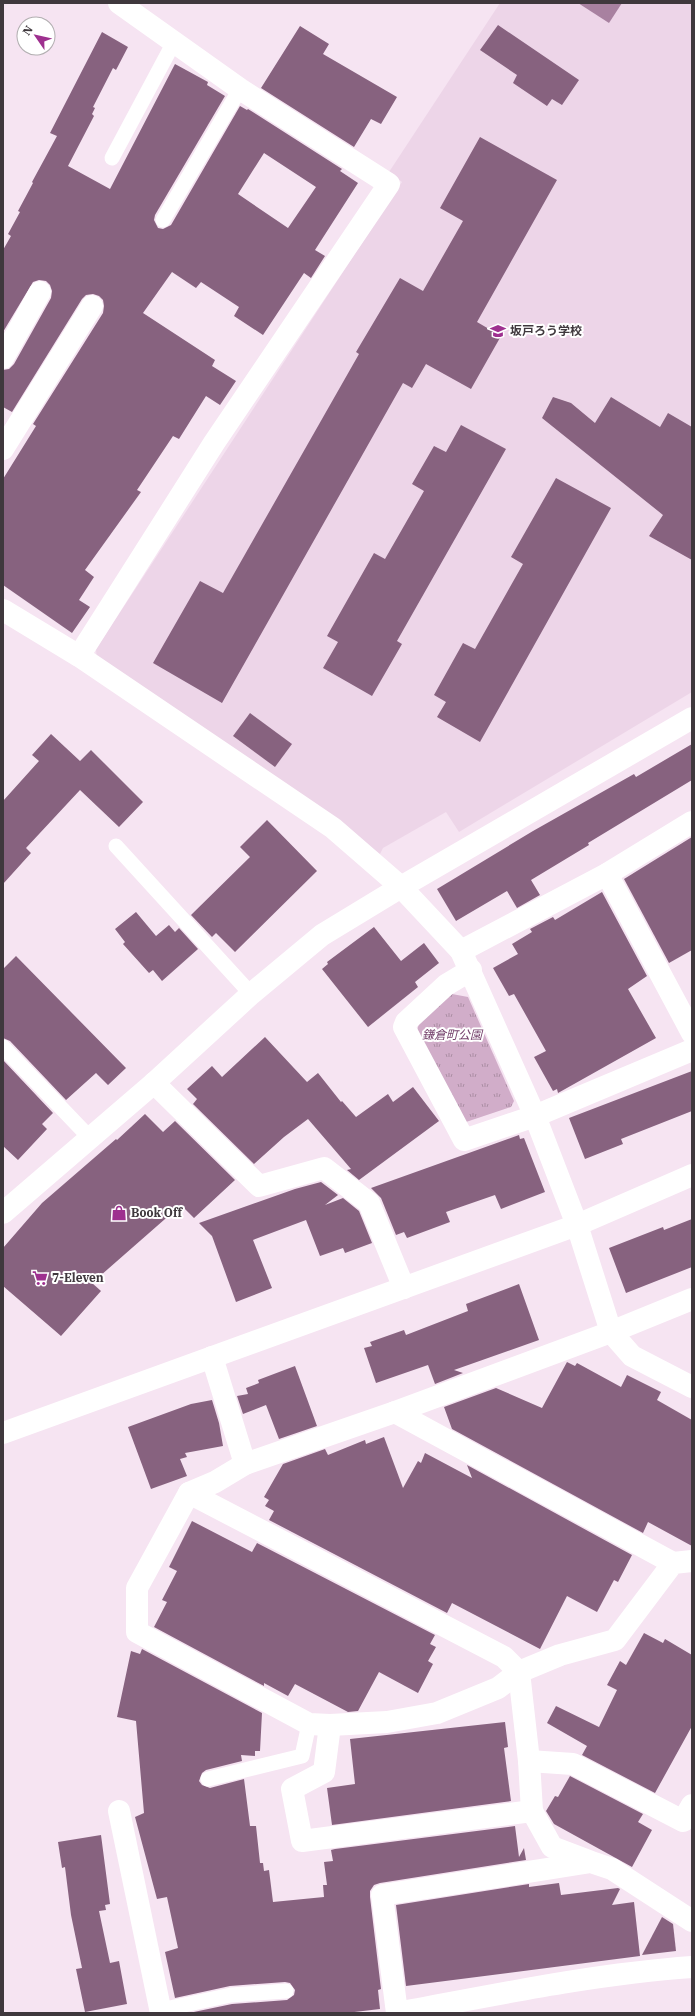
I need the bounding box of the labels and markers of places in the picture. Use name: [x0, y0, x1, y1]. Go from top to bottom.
school or university icon: 坂戸ろう学校: [489, 322, 507, 340]
place label: 坂戸ろう学校: [510, 323, 582, 338]
shop icon: Book Off: [110, 1204, 128, 1222]
place label: Book Off: [131, 1205, 184, 1220]
supermarket icon: 7-Eleven: [31, 1269, 49, 1287]
place label: 7-Eleven: [52, 1270, 104, 1285]

